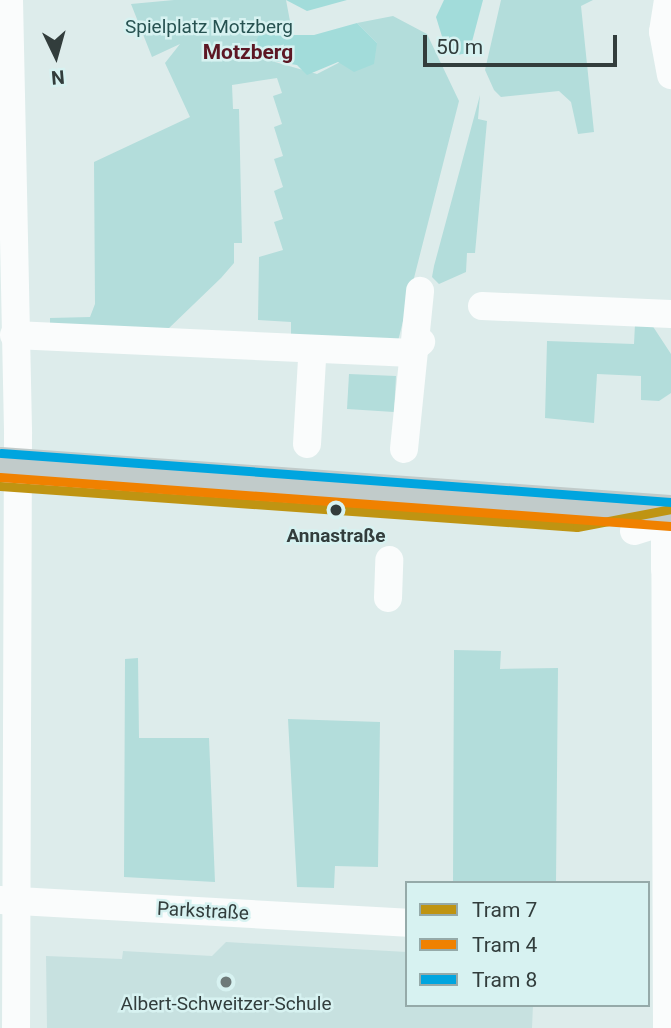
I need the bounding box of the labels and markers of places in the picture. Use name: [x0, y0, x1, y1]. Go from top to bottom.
marker: Annastraße: [325, 499, 347, 521]
place label: Annastraße: [286, 525, 386, 547]
marker: Albert-Schweitzer-Schule: [218, 974, 234, 990]
place label: Albert-Schweitzer-Schule: [121, 993, 331, 1015]

